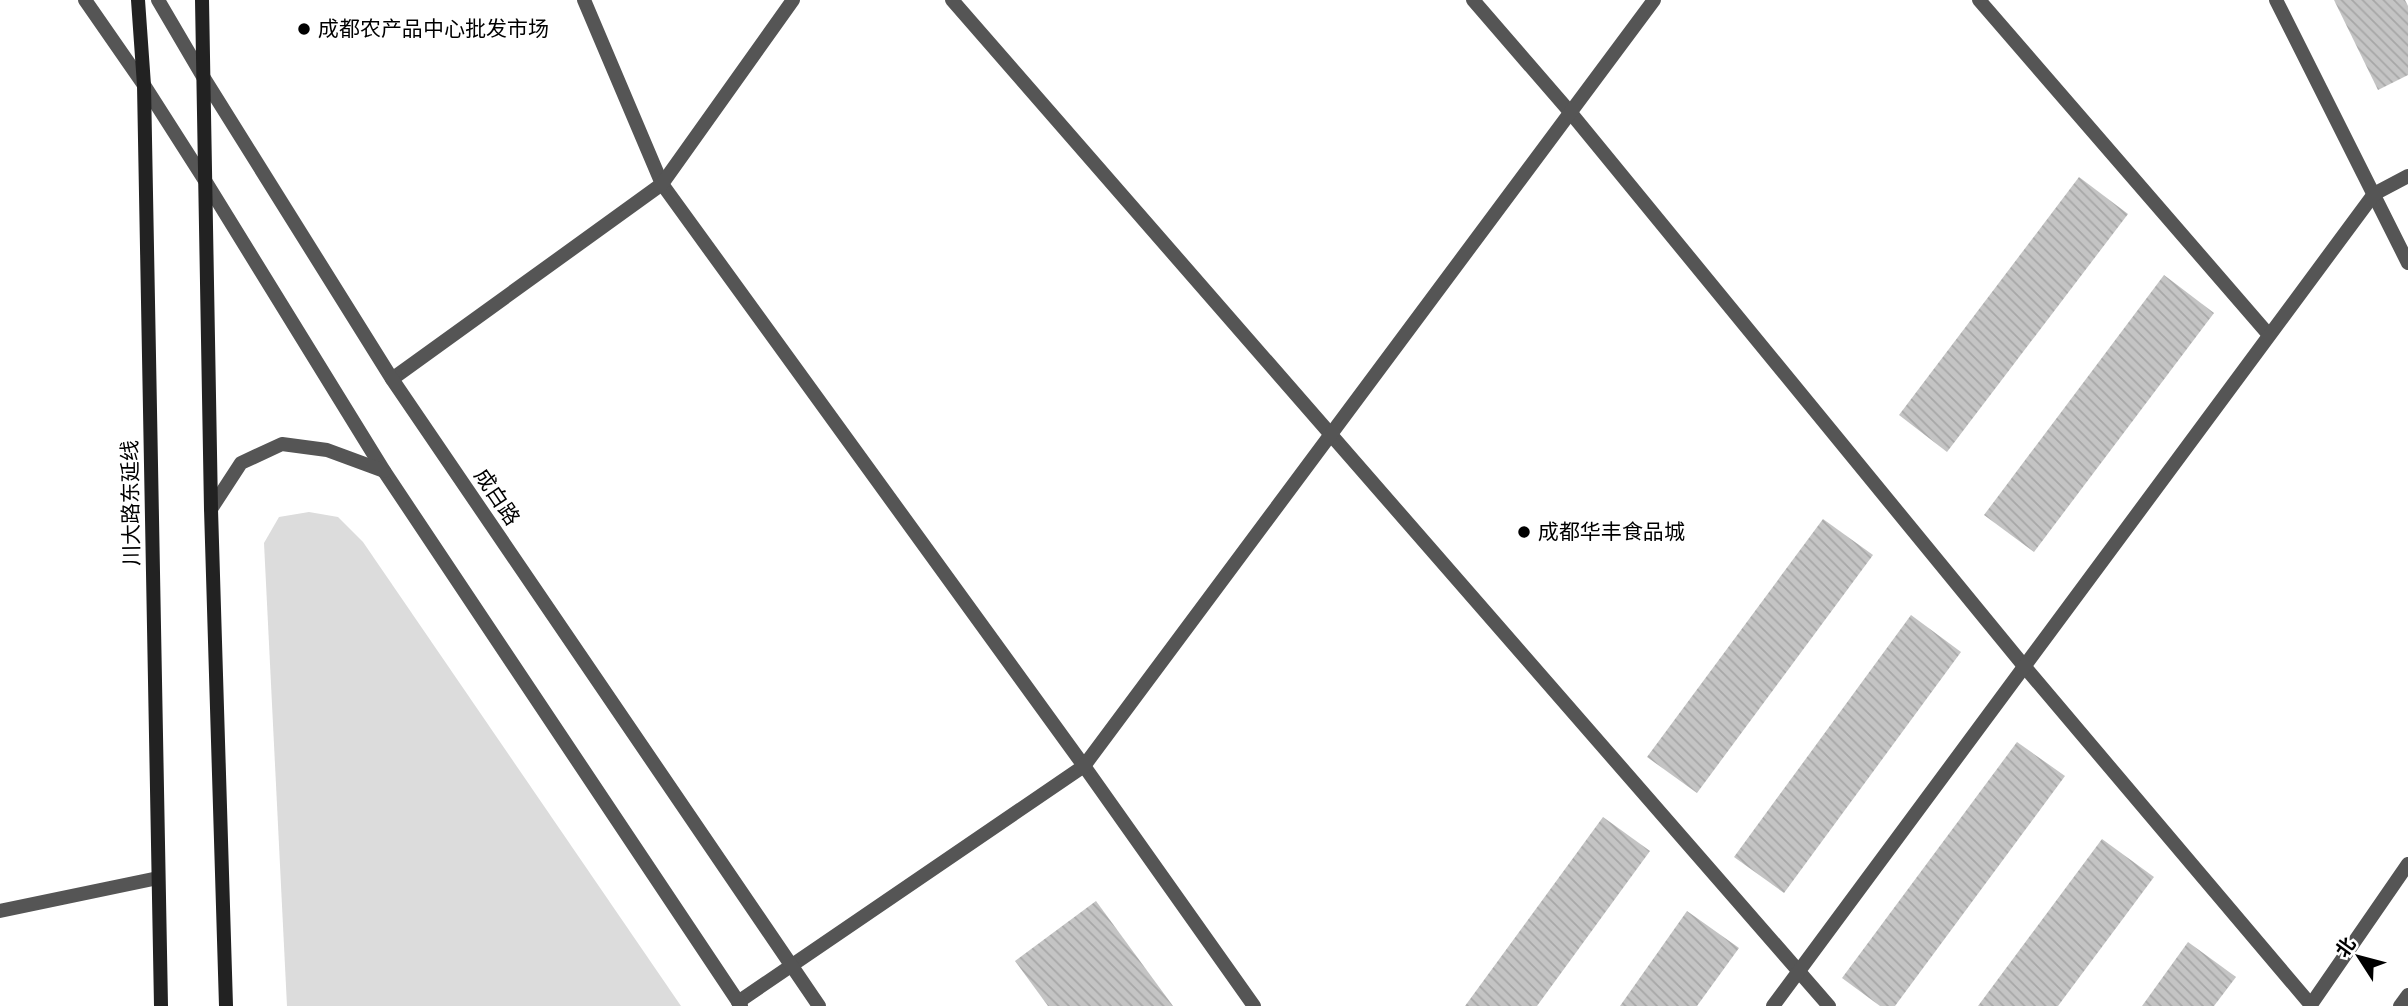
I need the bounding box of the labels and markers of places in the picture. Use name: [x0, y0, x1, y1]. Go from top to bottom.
place label: 成都农产品中心批发市场: [318, 17, 549, 40]
marker: 成都农产品中心批发市场: [296, 21, 312, 37]
place label: 成都华丰食品城: [1538, 520, 1685, 543]
marker: 成都华丰食品城: [1516, 524, 1532, 540]

